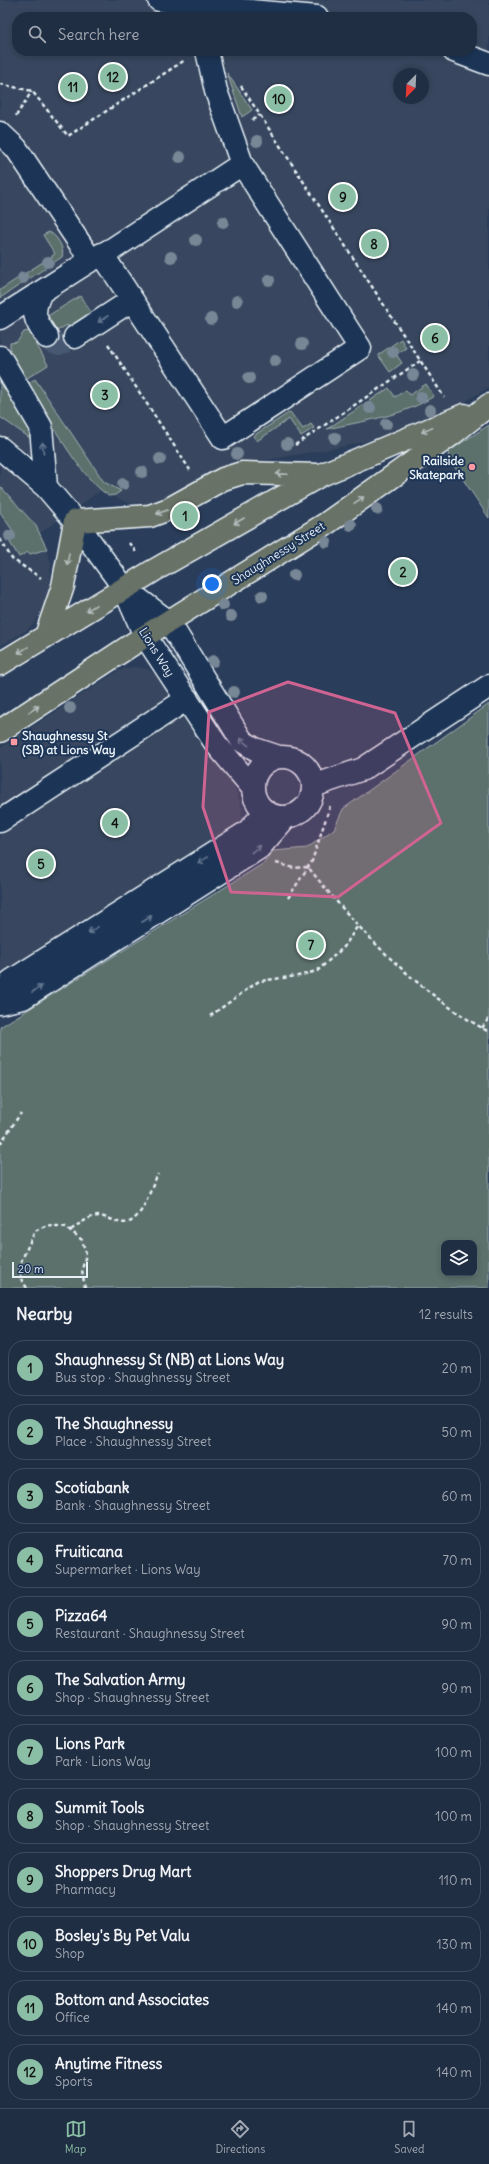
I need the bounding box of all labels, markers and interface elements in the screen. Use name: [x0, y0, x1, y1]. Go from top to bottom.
search box: [12, 12, 477, 56]
icon: search: [26, 23, 48, 45]
text: Search here: [58, 25, 139, 44]
pin: 12: [100, 62, 126, 92]
north arrow: [393, 68, 429, 104]
pin: 11: [60, 72, 86, 102]
pin: 10: [266, 84, 292, 114]
pin: 9: [330, 182, 356, 212]
pin: 8: [361, 229, 387, 259]
one-way arrow: [97, 315, 109, 323]
pin: 6: [422, 323, 448, 353]
pin: 3: [92, 380, 118, 410]
one-way arrow: [422, 427, 434, 435]
one-way arrow: [40, 442, 47, 455]
place label: Railside Skatepark: [409, 453, 465, 483]
marker: Railside Skatepark: [467, 462, 477, 472]
one-way arrow: [276, 470, 289, 477]
one-way arrow: [354, 496, 365, 505]
pin: 1: [172, 501, 198, 531]
one-way arrow: [155, 509, 168, 516]
one-way arrow: [233, 517, 245, 525]
street label: Shaughnessy Street: [229, 518, 327, 588]
one-way arrow: [64, 552, 72, 565]
pin: 2: [390, 557, 416, 587]
your location: [202, 574, 222, 594]
one-way arrow: [85, 605, 97, 613]
street label: Lions Way: [136, 625, 178, 679]
one-way arrow: [17, 647, 29, 655]
one-way arrow: [28, 705, 39, 713]
place label: Shaughnessy St (SB) at Lions Way: [22, 728, 116, 758]
marker: Shaughnessy St (SB) at Lions Way: [9, 737, 19, 747]
one-way arrow: [239, 737, 249, 746]
pin: 4: [102, 808, 128, 838]
one-way arrow: [251, 844, 262, 853]
pin: 5: [28, 849, 54, 879]
one-way arrow: [197, 857, 209, 865]
one-way arrow: [141, 915, 152, 923]
one-way arrow: [88, 926, 99, 934]
pin: 7: [298, 930, 324, 960]
one-way arrow: [32, 985, 43, 993]
map controls: [441, 1240, 477, 1276]
button: layers: [441, 1240, 477, 1276]
scale bar: [12, 1260, 88, 1279]
text: 20 m: [18, 1262, 44, 1276]
text: Nearby: [16, 1303, 72, 1325]
text: 12 results: [419, 1306, 473, 1323]
text: Shaughnessy St (NB) at Lions Way: [55, 1350, 284, 1369]
text: 1: [27, 1360, 33, 1377]
text: 20 m: [442, 1360, 472, 1377]
text: Bus stop · Shaughnessy Street: [55, 1369, 230, 1386]
text: The Shaughnessy: [55, 1414, 173, 1433]
text: 2: [26, 1424, 34, 1441]
text: 50 m: [441, 1424, 472, 1441]
text: Place · Shaughnessy Street: [55, 1433, 211, 1450]
text: Scotiabank: [55, 1478, 129, 1497]
text: 3: [26, 1488, 34, 1505]
text: 60 m: [441, 1488, 472, 1505]
text: Bank · Shaughnessy Street: [55, 1497, 210, 1514]
text: Fruiticana: [55, 1542, 123, 1561]
text: 4: [26, 1552, 34, 1569]
text: 70 m: [443, 1552, 472, 1569]
text: Supermarket · Lions Way: [55, 1561, 201, 1578]
text: Pizza64: [55, 1606, 108, 1625]
text: 5: [26, 1616, 34, 1633]
text: 90 m: [441, 1616, 472, 1633]
text: Restaurant · Shaughnessy Street: [55, 1625, 245, 1642]
text: The Salvation Army: [55, 1670, 186, 1689]
text: 6: [26, 1680, 34, 1697]
text: 90 m: [441, 1680, 472, 1697]
text: Shop · Shaughnessy Street: [55, 1689, 209, 1706]
text: Lions Park: [55, 1734, 125, 1753]
text: 7: [27, 1744, 33, 1761]
text: 100 m: [435, 1744, 472, 1761]
text: Park · Lions Way: [55, 1753, 151, 1770]
text: Summit Tools: [55, 1798, 144, 1817]
text: 8: [26, 1808, 34, 1825]
text: 100 m: [435, 1808, 472, 1825]
text: Shop · Shaughnessy Street: [55, 1817, 209, 1834]
text: Shoppers Drug Mart: [55, 1862, 191, 1881]
text: 9: [26, 1872, 34, 1889]
text: 110 m: [439, 1872, 472, 1889]
text: Pharmacy: [55, 1881, 116, 1898]
text: Bosley's By Pet Valu: [55, 1926, 190, 1945]
text: 10: [23, 1936, 37, 1953]
text: 130 m: [436, 1936, 472, 1953]
text: Shop: [55, 1945, 84, 1962]
text: Bottom and Associates: [55, 1990, 209, 2009]
text: 11: [25, 2000, 35, 2017]
text: 140 m: [436, 2000, 472, 2017]
text: Office: [55, 2009, 90, 2026]
text: Anytime Fitness: [55, 2054, 162, 2073]
text: 12: [24, 2064, 36, 2081]
text: 140 m: [436, 2064, 472, 2081]
text: Sports: [55, 2073, 93, 2090]
tab: Map: [65, 2118, 87, 2156]
tab: Directions: [216, 2118, 265, 2156]
tab: Saved: [394, 2118, 424, 2156]

